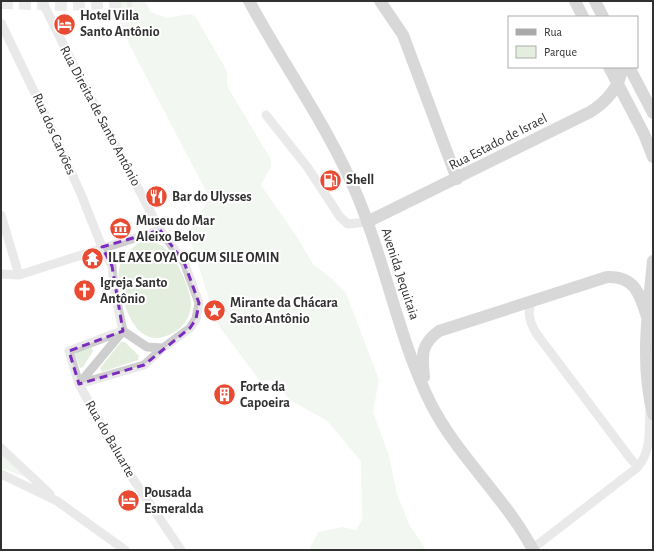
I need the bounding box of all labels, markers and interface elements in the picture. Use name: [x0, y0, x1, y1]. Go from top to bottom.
place label: Hotel Villa Santo Antônio: [80, 9, 160, 39]
hotel icon: Hotel Villa Santo Antônio: [52, 11, 78, 37]
legend: [508, 16, 638, 68]
text: Rua: [544, 26, 563, 38]
street label: Rua Direita de Santo Antônio: [57, 44, 143, 188]
text: Parque: [544, 46, 577, 58]
street label: Rua dos Carvões: [30, 91, 78, 177]
street label: Rua Estado de Israel: [447, 111, 549, 173]
fuel station icon: Shell: [317, 167, 343, 193]
place label: Shell: [346, 173, 374, 187]
restaurant icon: Bar do Ulysses: [143, 184, 169, 210]
place label: Bar do Ulysses: [172, 190, 252, 204]
place label: Museu do Mar Aleixo Belov: [136, 214, 215, 244]
museum icon: Museu do Mar Aleixo Belov: [107, 216, 133, 242]
street label: Avenida Jequitaia: [379, 226, 422, 322]
temple icon: ILE AXE OYA OGUM SILE OMIN: [80, 245, 106, 271]
place label: ILE AXE OYA OGUM SILE OMIN: [108, 251, 280, 265]
place label: Igreja Santo Antônio: [100, 276, 168, 306]
church icon: Igreja Santo Antônio: [71, 278, 97, 304]
place label: Mirante da Chácara Santo Antônio: [230, 296, 338, 326]
place icon: Mirante da Chácara Santo Antônio: [202, 298, 228, 324]
place label: Forte da Capoeira: [240, 380, 290, 410]
building icon: Forte da Capoeira: [212, 382, 238, 408]
street label: Rua do Baluarte: [82, 398, 138, 480]
place label: Pousada Esmeralda: [144, 486, 204, 516]
hotel icon: Pousada Esmeralda: [115, 488, 141, 514]

